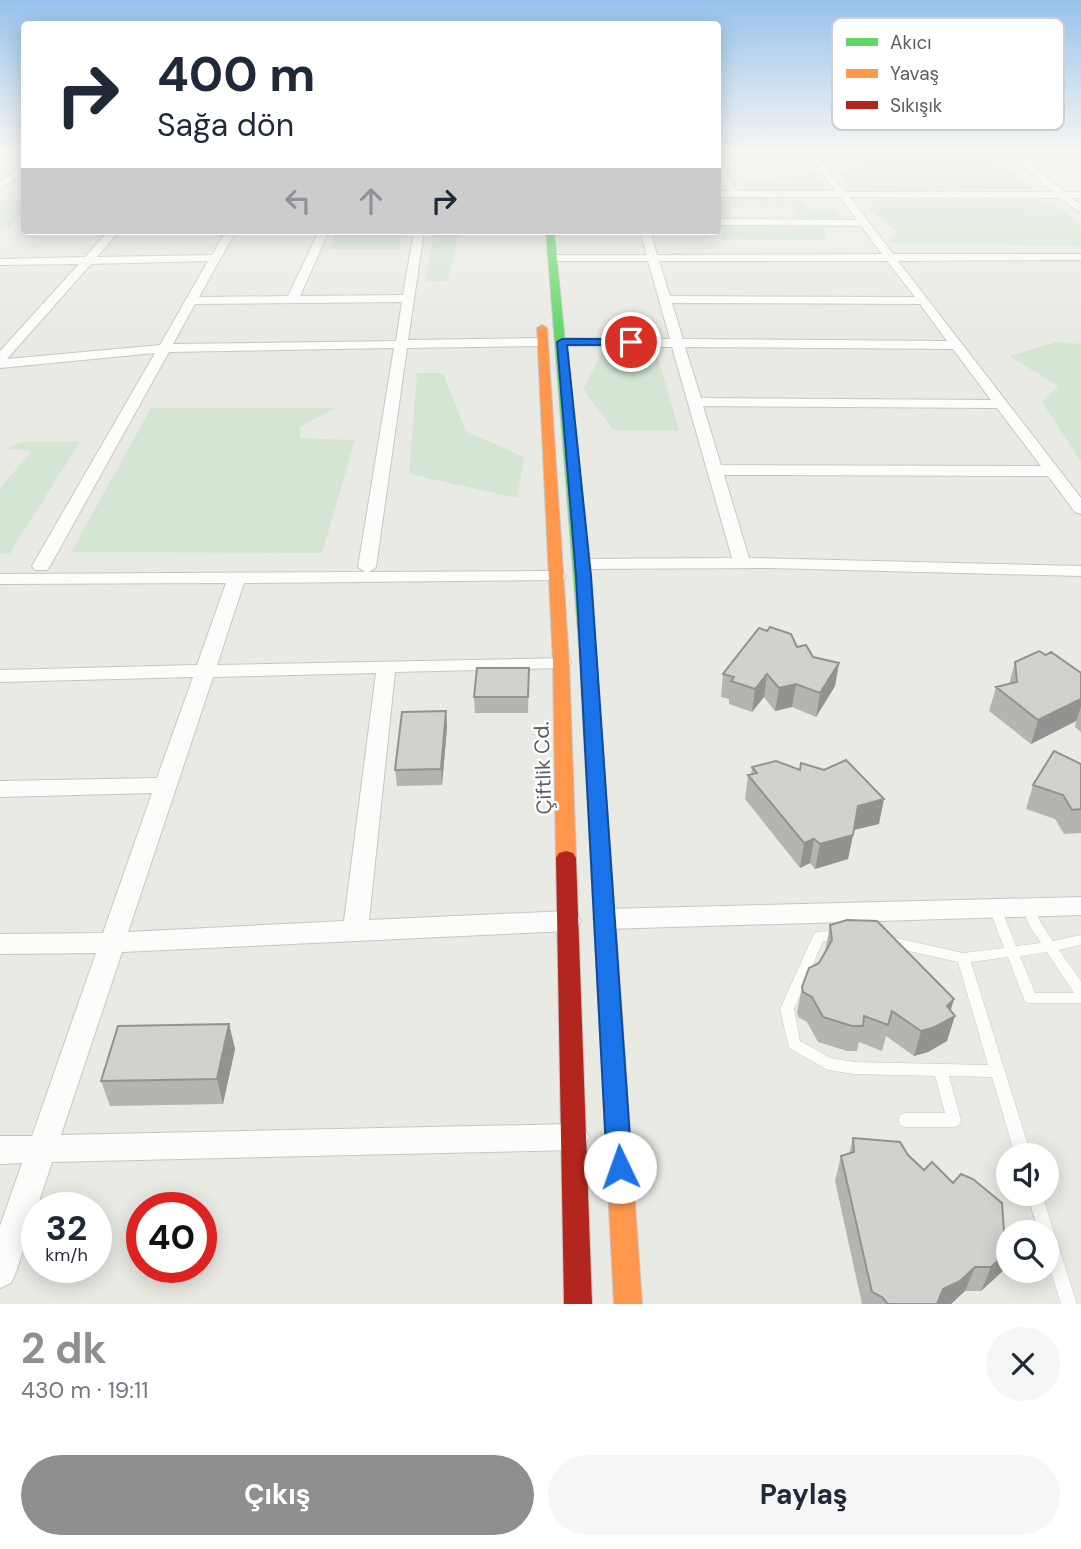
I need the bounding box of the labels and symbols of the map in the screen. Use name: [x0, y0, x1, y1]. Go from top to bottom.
legend: [832, 18, 1064, 130]
text: Akıcı: [890, 30, 932, 55]
text: Yavaş: [890, 61, 939, 86]
text: Sıkışık: [890, 93, 943, 118]
pin: [601, 312, 661, 372]
street label: Çiftlik Cd.: [527, 721, 559, 815]
position arrow: [583, 1130, 657, 1204]
speed limit sign: 40: [126, 1192, 217, 1283]

